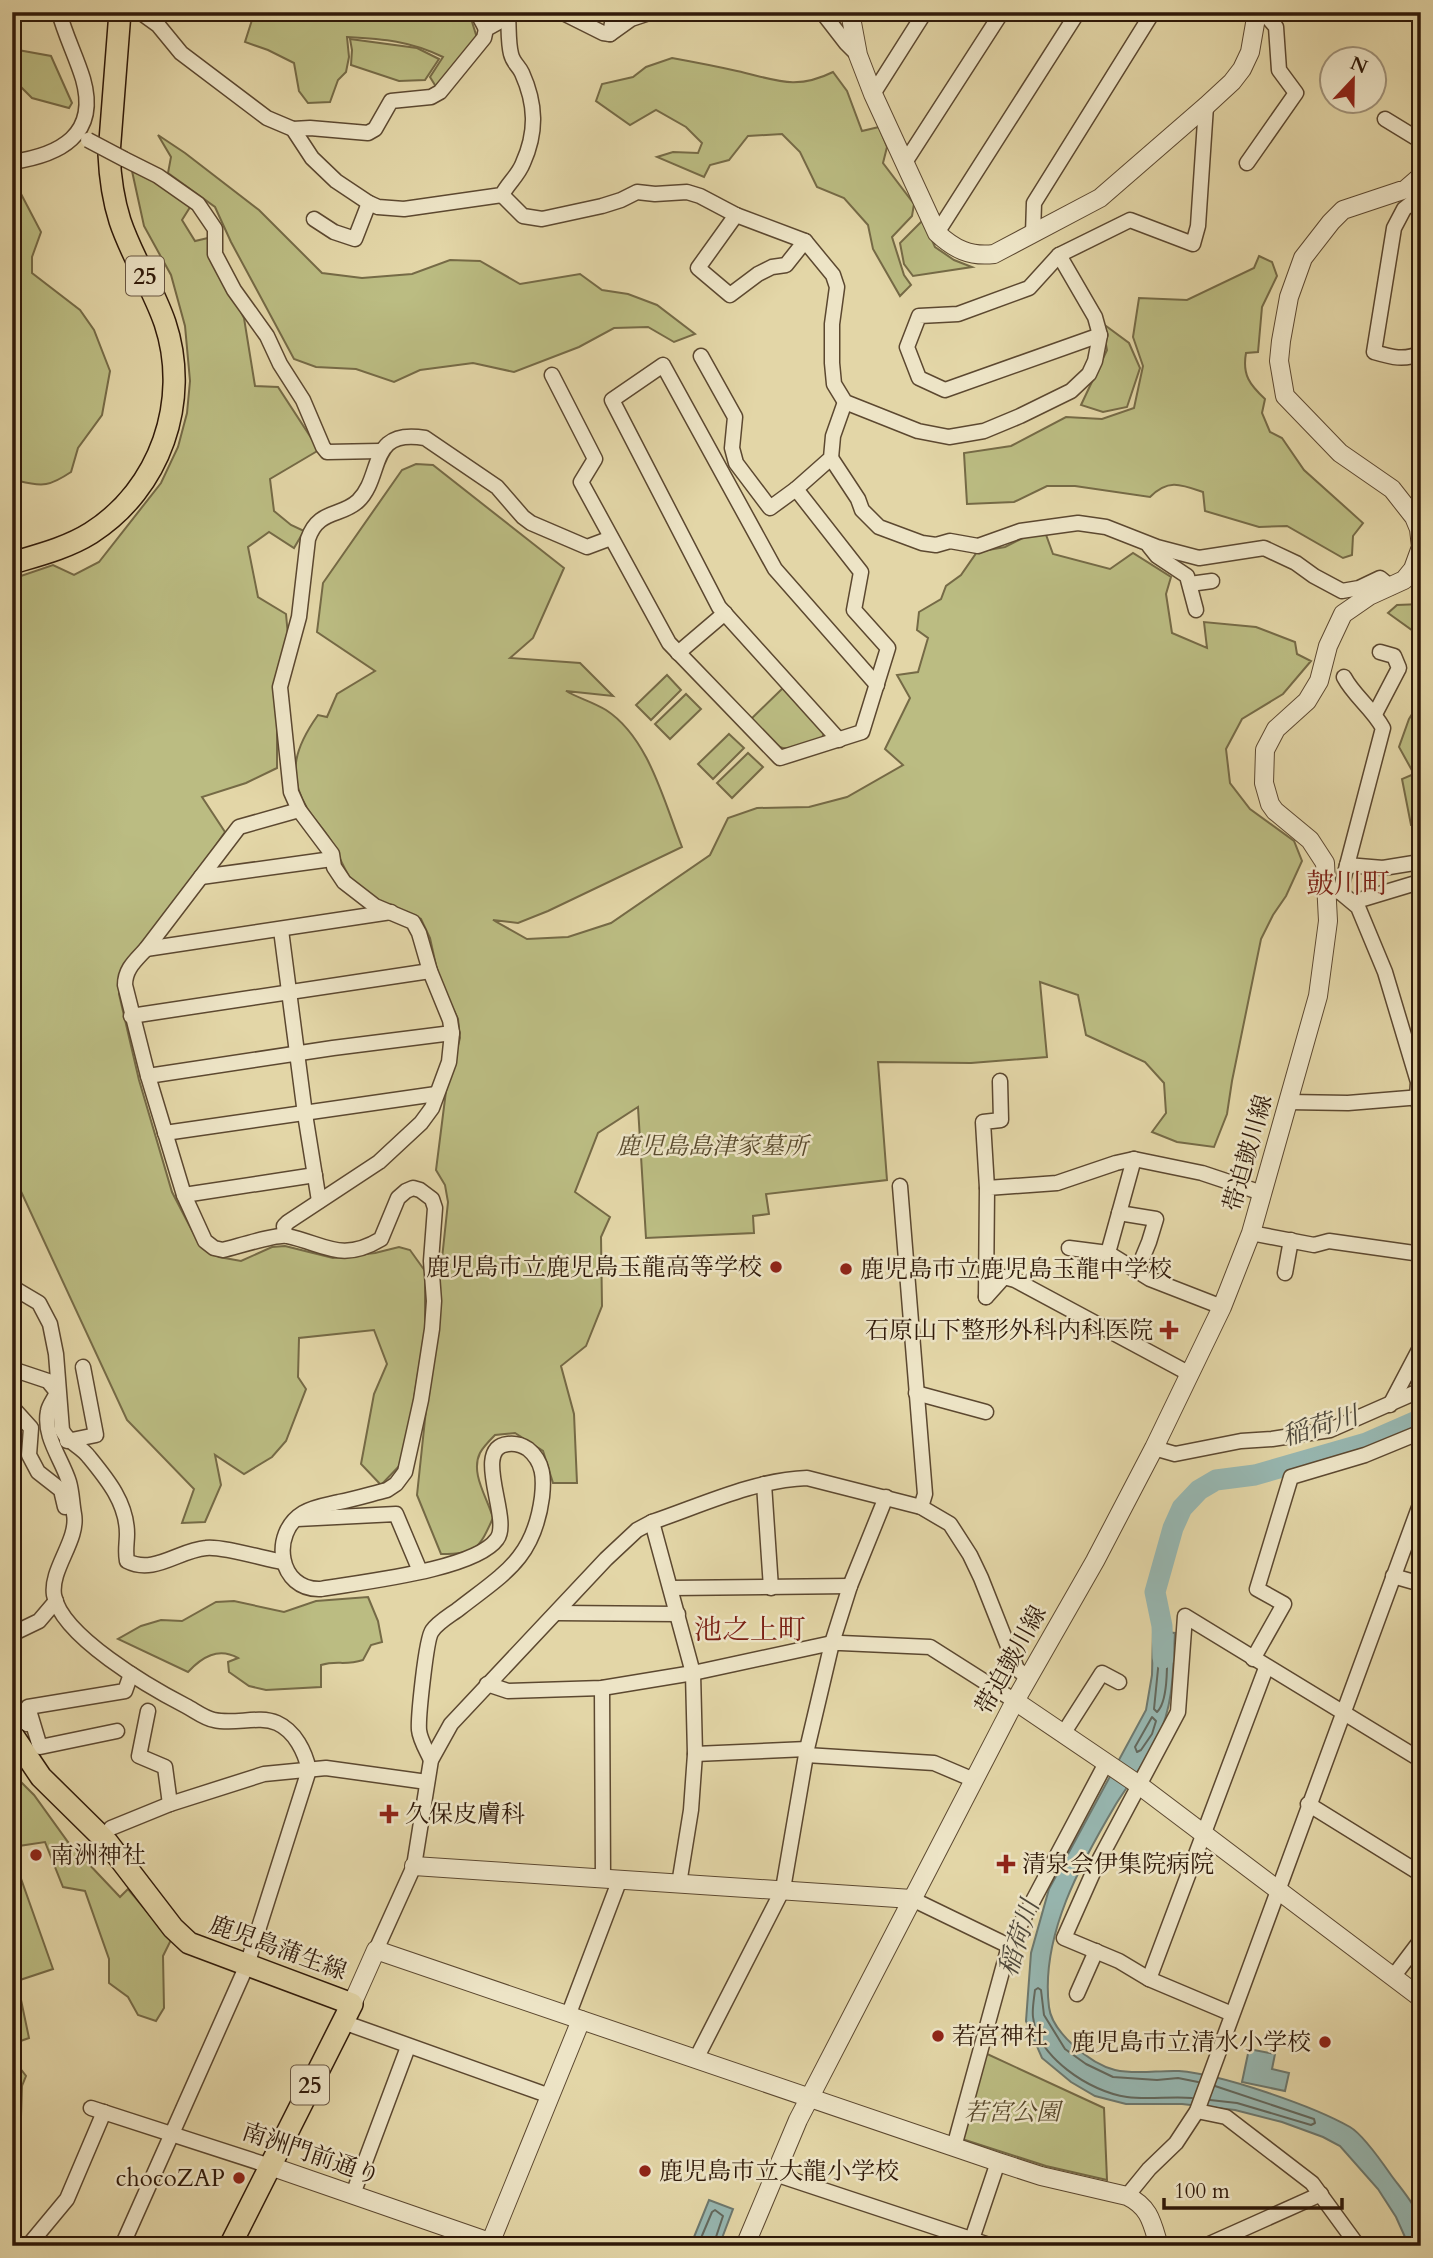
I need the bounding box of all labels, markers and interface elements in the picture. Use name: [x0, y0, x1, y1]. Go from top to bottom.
north arrow: [1318, 46, 1388, 116]
text: N: [1346, 50, 1372, 80]
road number: 25: [126, 256, 164, 296]
district label: 皷川町: [1306, 865, 1390, 903]
street label: 帯迫皷川線: [1216, 1091, 1280, 1215]
park label: 鹿児島島津家墓所: [616, 1130, 812, 1163]
place label: 鹿児島市立鹿児島玉龍高等学校: [426, 1251, 762, 1284]
place label: 鹿児島市立鹿児島玉龍中学校: [860, 1253, 1172, 1286]
marker: 鹿児島市立鹿児島玉龍高等学校: [768, 1259, 784, 1275]
marker: 鹿児島市立鹿児島玉龍中学校: [838, 1261, 854, 1277]
place label: 石原山下整形外科内科医院: [865, 1314, 1153, 1347]
marker: 石原山下整形外科内科医院: [1159, 1320, 1179, 1340]
water label: 稲荷川: [1278, 1397, 1365, 1454]
street label: 帯迫皷川線: [967, 1600, 1055, 1720]
district label: 池之上町: [694, 1611, 806, 1649]
place label: 久保皮膚科: [405, 1798, 525, 1831]
marker: 久保皮膚科: [379, 1804, 399, 1824]
place label: 南洲神社: [50, 1839, 146, 1872]
marker: 南洲神社: [28, 1847, 44, 1863]
place label: 清泉会伊集院病院: [1022, 1848, 1214, 1881]
marker: 清泉会伊集院病院: [996, 1854, 1016, 1874]
water label: 稲荷川: [990, 1893, 1049, 1981]
street label: 鹿児島蒲生線: [205, 1908, 351, 1988]
place label: 若宮神社: [952, 2020, 1048, 2053]
place label: 鹿児島市立清水小学校: [1071, 2026, 1311, 2059]
marker: 若宮神社: [930, 2028, 946, 2044]
marker: 鹿児島市立清水小学校: [1317, 2034, 1333, 2050]
road number: 25: [291, 2066, 329, 2104]
park label: 若宮公園: [964, 2096, 1064, 2129]
street label: 南洲門前通り: [238, 2115, 384, 2193]
place label: 鹿児島市立大龍小学校: [659, 2155, 899, 2188]
place label: chocoZAP: [116, 2162, 225, 2195]
marker: 鹿児島市立大龍小学校: [637, 2163, 653, 2179]
scale bar: [1164, 2167, 1342, 2211]
marker: chocoZAP: [231, 2170, 247, 2186]
text: 100 m: [1174, 2177, 1230, 2206]

